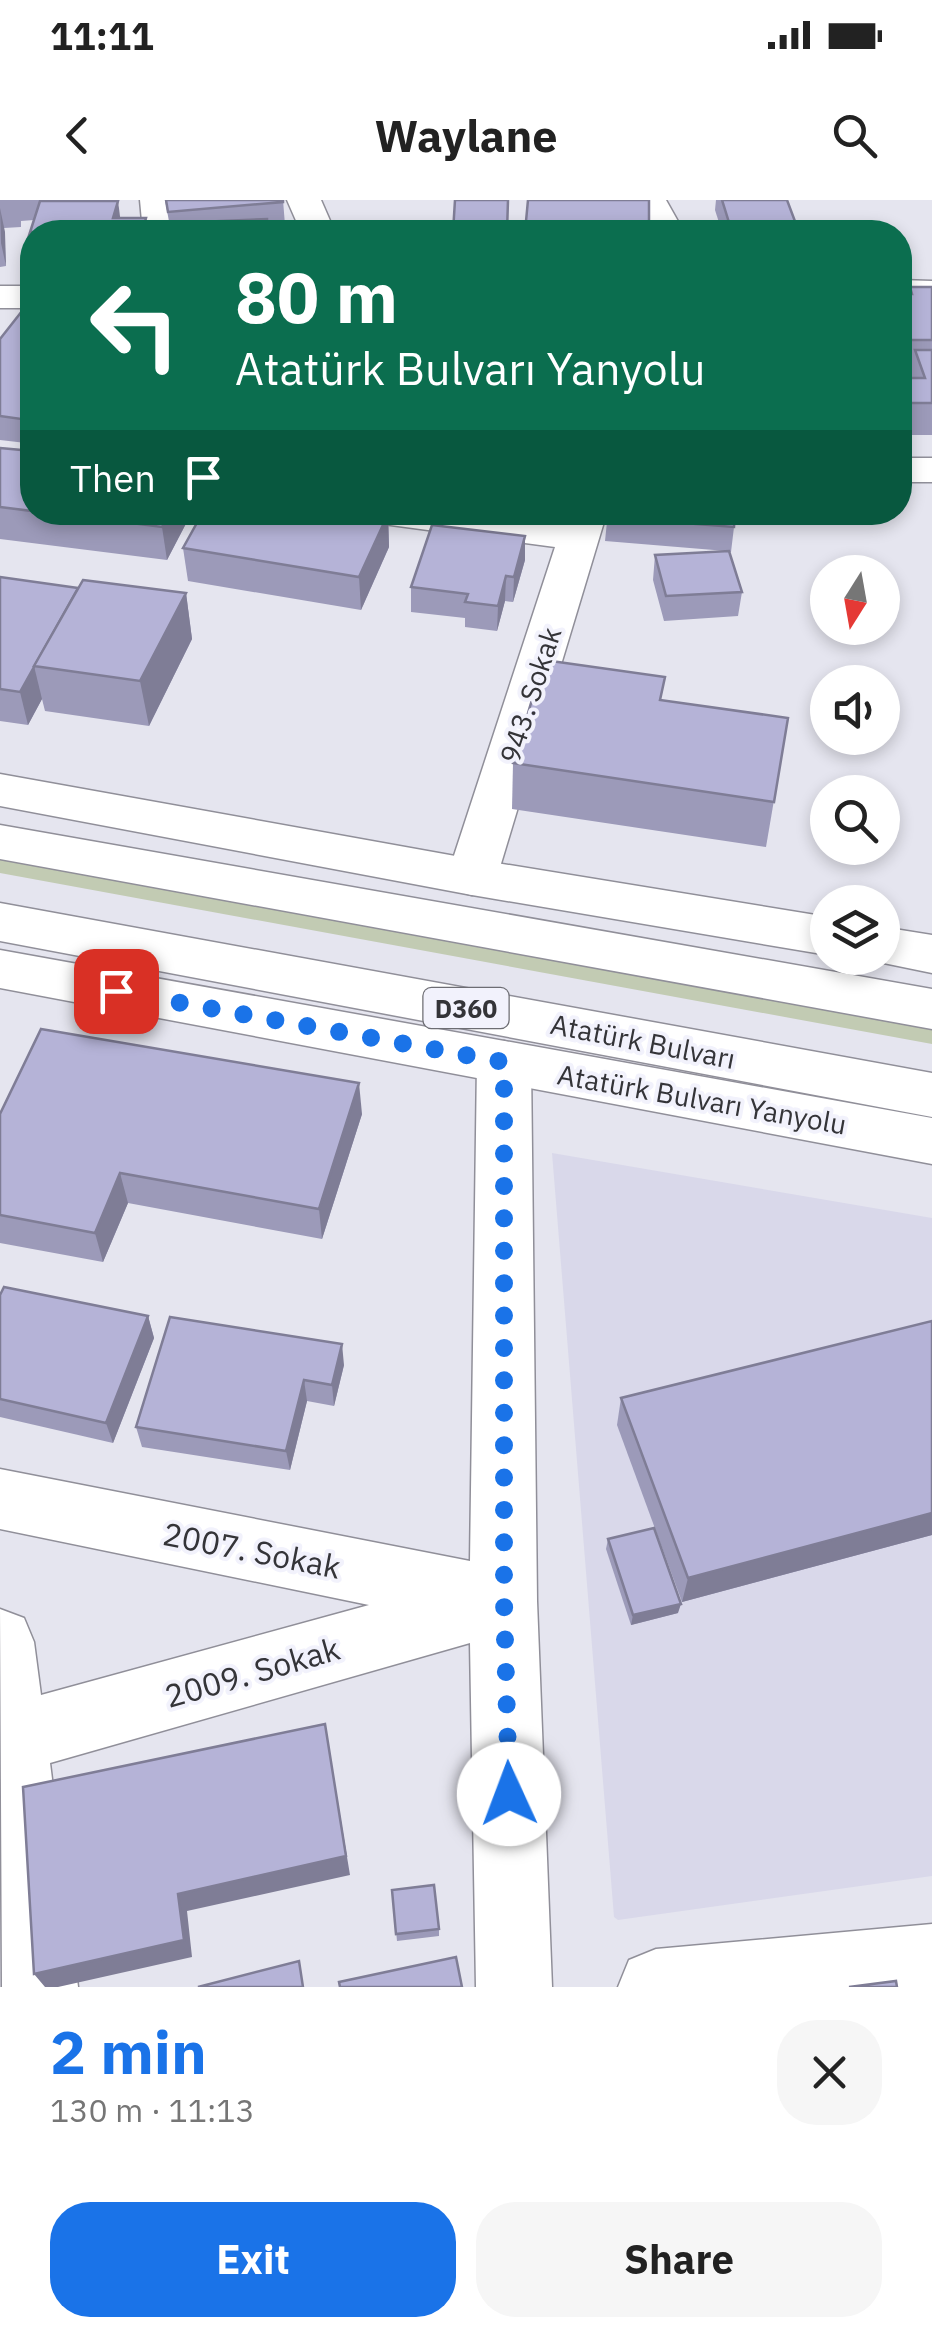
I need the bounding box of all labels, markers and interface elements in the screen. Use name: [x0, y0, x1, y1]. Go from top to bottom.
text: 11:11: [50, 11, 154, 60]
text: Waylane: [374, 106, 558, 164]
icon: back: [50, 108, 105, 163]
icon: search: [827, 108, 882, 163]
text: 80 m: [235, 251, 398, 342]
icon: left: [70, 260, 200, 390]
text: Atatürk Bulvarı Yanyolu: [235, 339, 705, 397]
icon: arrive: [176, 450, 231, 505]
text: Then: [70, 453, 156, 502]
north arrow: [810, 555, 900, 645]
map controls: [810, 555, 900, 975]
street label: 943. Sokak: [491, 622, 569, 768]
button: sound: [810, 665, 900, 755]
button: search: [810, 775, 900, 865]
button: layers: [810, 885, 900, 975]
pin: [74, 949, 159, 1034]
icon: arrive: [89, 964, 144, 1019]
road number: D360: [424, 988, 508, 1028]
street label: Atatürk Bulvarı: [548, 1005, 738, 1077]
street label: Atatürk Bulvarı Yanyolu: [555, 1055, 849, 1143]
street label: 2007. Sokak: [160, 1512, 345, 1588]
street label: 2009. Sokak: [160, 1627, 345, 1717]
position arrow: [457, 1742, 561, 1846]
text: 2 min: [50, 2012, 207, 2091]
button: close: [777, 2020, 882, 2125]
text: 130 m · 11:13: [50, 2089, 255, 2131]
button: Exit: [50, 2202, 456, 2317]
button: Share: [476, 2202, 882, 2317]

